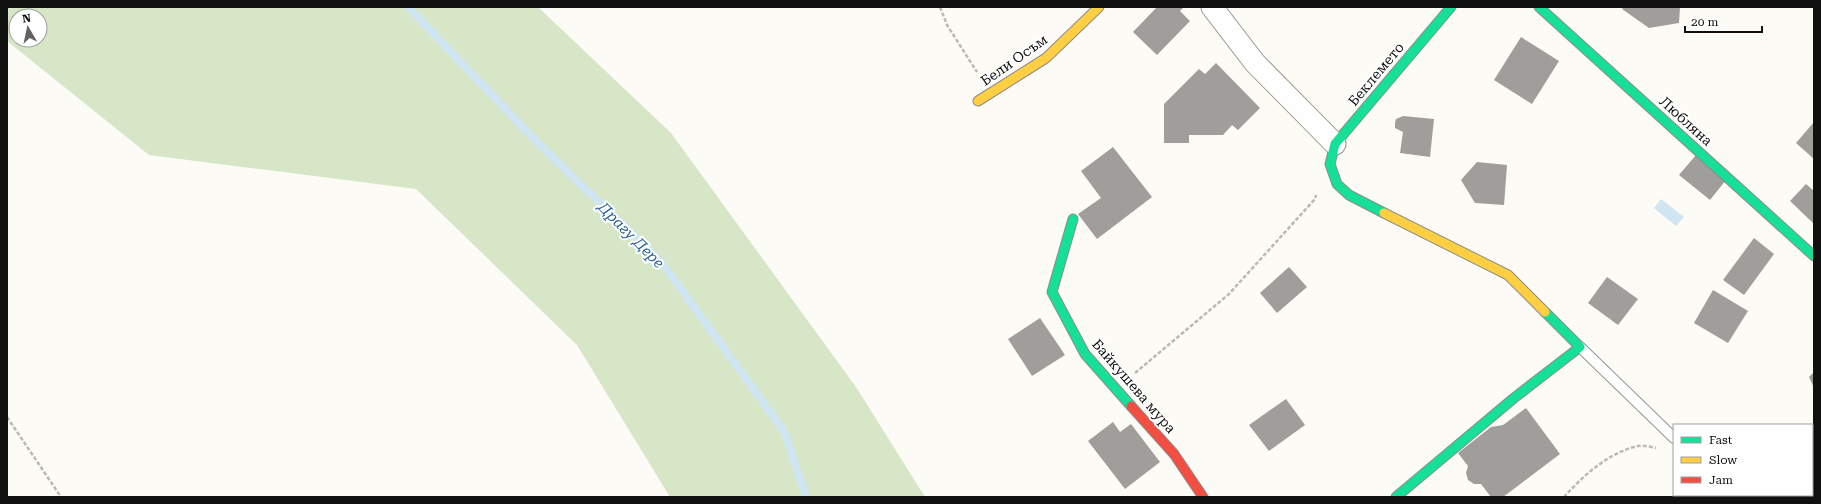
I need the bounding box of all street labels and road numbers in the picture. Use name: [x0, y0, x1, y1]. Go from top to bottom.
street label: Бели Осъм: [978, 31, 1050, 89]
street label: Беклемето: [1345, 39, 1407, 109]
street label: Любляна: [1656, 93, 1716, 149]
street label: Байкушева мура: [1089, 336, 1179, 436]

